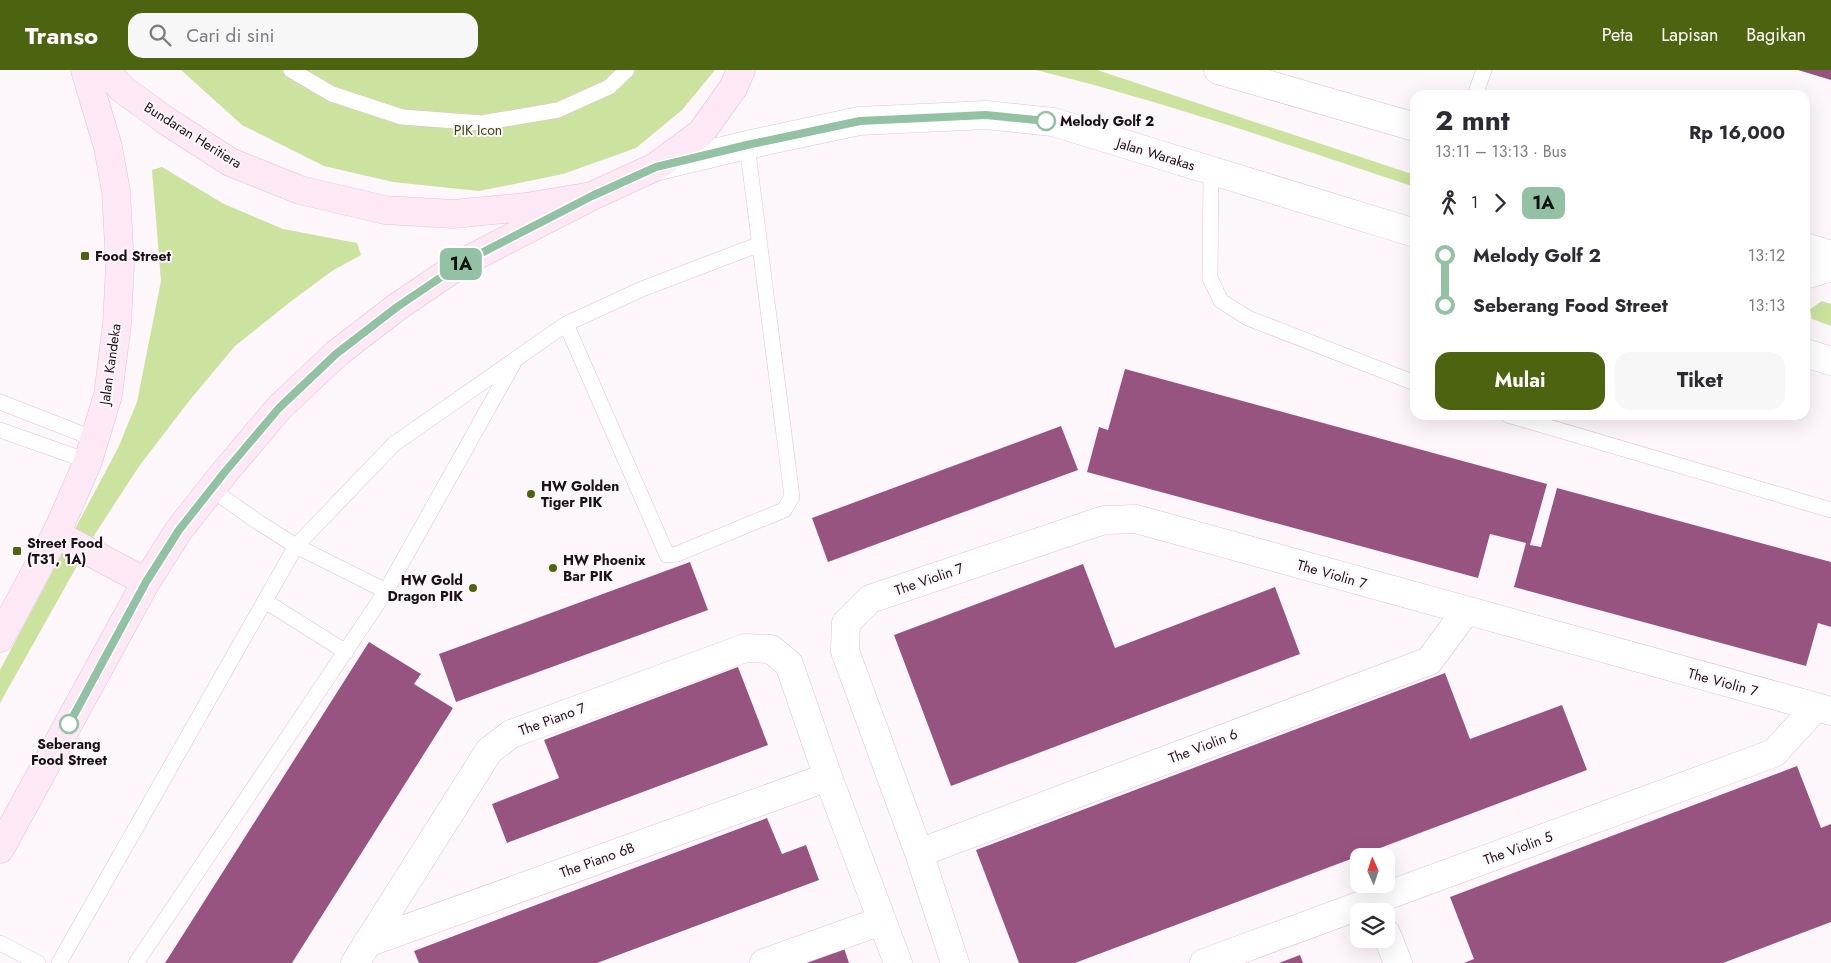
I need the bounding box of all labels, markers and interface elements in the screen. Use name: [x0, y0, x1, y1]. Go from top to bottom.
search box: [128, 13, 478, 58]
text: Transo: [25, 18, 98, 53]
icon: search: [146, 21, 174, 49]
text: Cari di sini: [186, 22, 275, 49]
text: Peta: [1602, 22, 1633, 48]
text: Lapisan: [1661, 22, 1718, 48]
text: Bagikan: [1746, 22, 1806, 48]
street label: Bundaran Heritiera: [140, 97, 246, 173]
text: 2 mnt: [1435, 100, 1510, 141]
marker: Melody Golf 2: [1036, 111, 1056, 131]
place label: Melody Golf 2: [1060, 111, 1154, 131]
text: Rp 16,000: [1689, 119, 1785, 146]
park label: PIK Icon: [454, 120, 502, 140]
street label: Jalan Warakas: [1112, 132, 1198, 175]
text: 13:11 – 13:13 · Bus: [1435, 140, 1566, 163]
icon: walk: [1435, 189, 1463, 217]
icon: forward: [1486, 189, 1514, 217]
text: 1A: [1532, 190, 1555, 216]
text: 1: [1471, 191, 1478, 214]
text: Melody Golf 2: [1473, 242, 1601, 269]
text: 13:12: [1748, 244, 1785, 267]
place label: Food Street: [95, 246, 171, 266]
line badge: 1A: [438, 248, 484, 280]
marker: Food Street: [79, 250, 91, 262]
text: 1A: [450, 251, 472, 277]
text: Seberang Food Street: [1473, 292, 1668, 319]
text: 13:13: [1748, 294, 1785, 317]
street label: Jalan Kandeka: [94, 322, 126, 408]
button: Mulai: [1435, 352, 1605, 410]
button: Tiket: [1615, 352, 1785, 410]
place label: HW Golden Tiger PIK: [541, 476, 619, 512]
marker: HW Golden Tiger PIK: [525, 488, 537, 500]
place label: Street Food (T31, 1A): [27, 533, 103, 569]
marker: Street Food (T31, 1A): [11, 545, 23, 557]
place label: HW Phoenix Bar PIK: [563, 550, 646, 586]
street label: The Violin 7: [1295, 555, 1370, 594]
street label: The Violin 7: [892, 558, 967, 600]
marker: HW Phoenix Bar PIK: [547, 562, 559, 574]
place label: HW Gold Dragon PIK: [387, 570, 463, 606]
marker: HW Gold Dragon PIK: [467, 582, 479, 594]
street label: The Violin 7: [1686, 663, 1761, 701]
street label: The Piano 7: [516, 697, 589, 740]
marker: Seberang Food Street: [59, 714, 79, 734]
street label: The Violin 6: [1166, 724, 1240, 768]
place label: Seberang Food Street: [31, 734, 108, 770]
street label: The Violin 5: [1481, 826, 1555, 870]
street label: The Piano 6B: [557, 837, 637, 883]
north arrow: [1350, 848, 1395, 892]
map controls: [1350, 848, 1395, 948]
button: layers: [1350, 903, 1395, 948]

